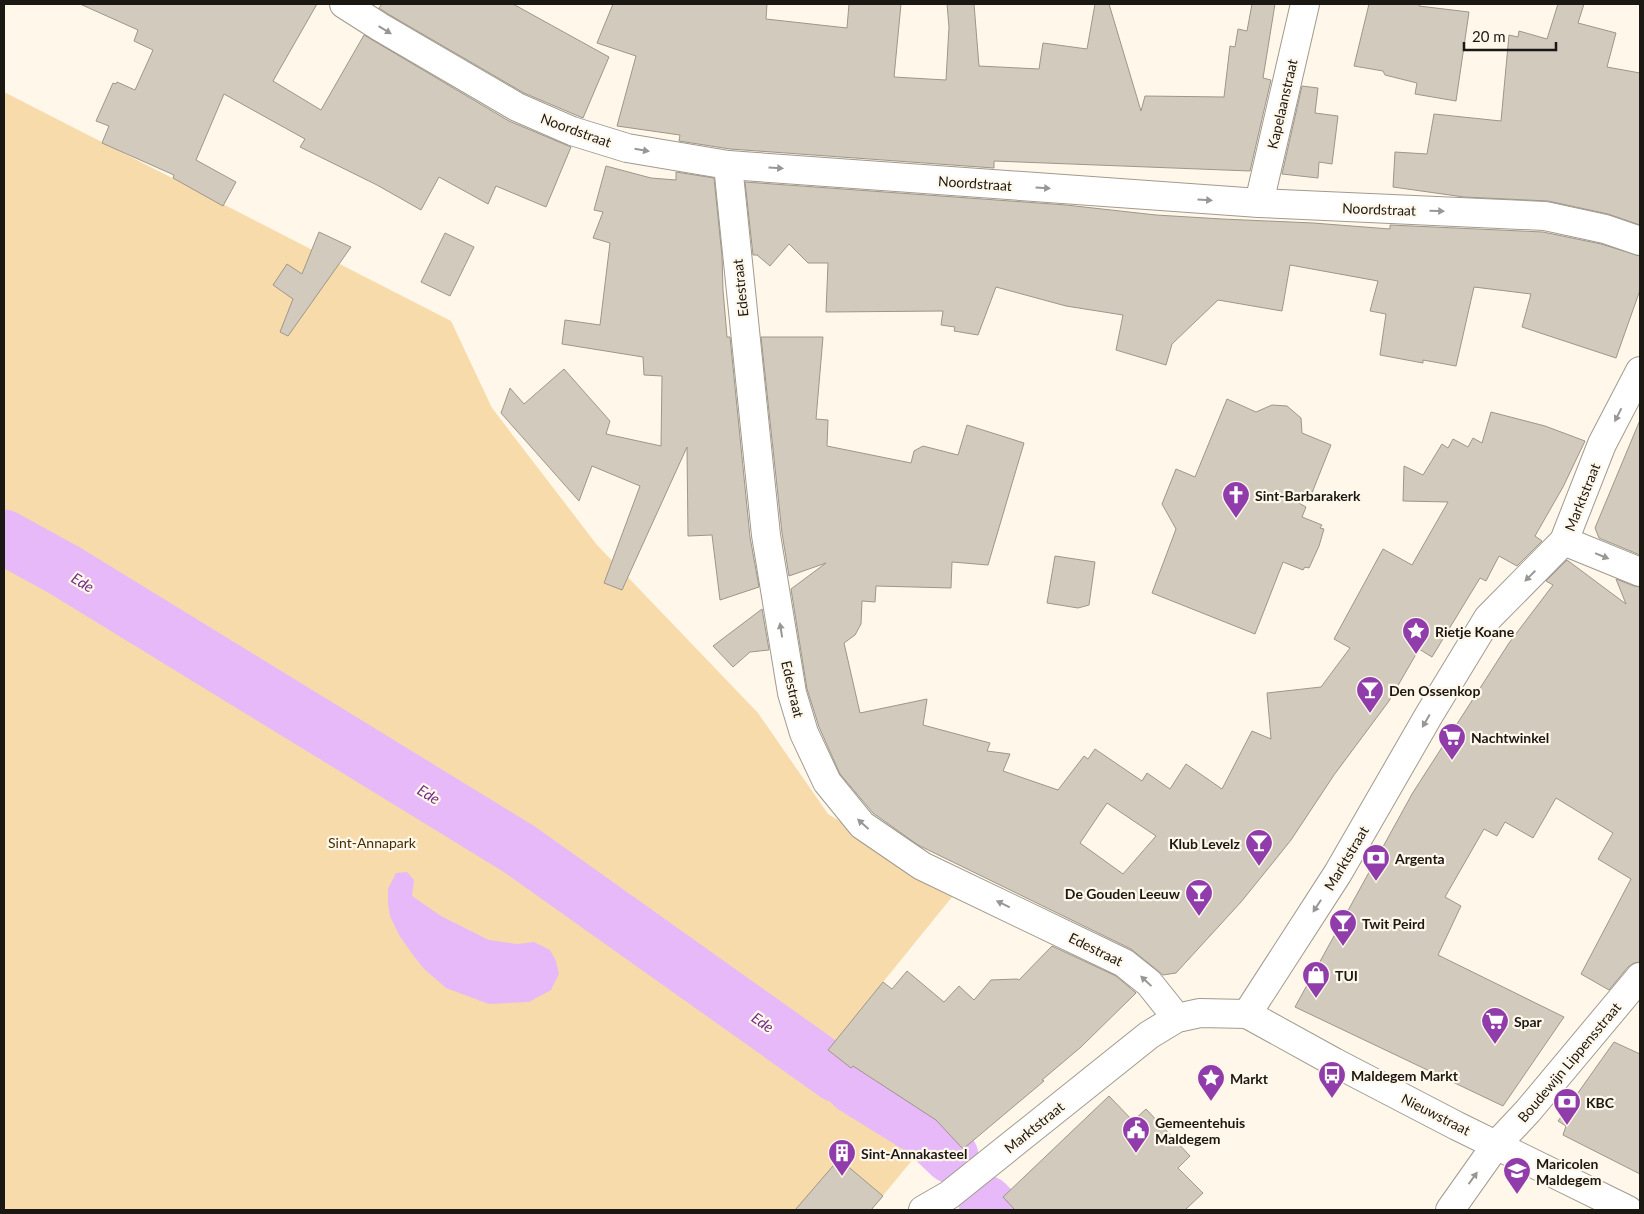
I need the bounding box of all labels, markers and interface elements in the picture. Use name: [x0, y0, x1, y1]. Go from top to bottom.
scale bar: [1464, 20, 1556, 52]
one-way arrow: [379, 26, 392, 35]
text: 20 m: [1472, 27, 1506, 45]
street label: Kapelaanstraat: [1263, 58, 1301, 150]
street label: Noordstraat: [538, 109, 614, 151]
one-way arrow: [634, 147, 650, 155]
one-way arrow: [769, 165, 785, 173]
street label: Noordstraat: [938, 172, 1012, 194]
one-way arrow: [1035, 184, 1051, 192]
one-way arrow: [1197, 196, 1213, 204]
street label: Noordstraat: [1342, 199, 1416, 219]
one-way arrow: [1430, 208, 1446, 216]
street label: Edestraat: [729, 258, 751, 318]
one-way arrow: [1614, 407, 1622, 422]
street label: Marktstraat: [1561, 460, 1603, 534]
church icon: Sint-Barbarakerk: [1221, 480, 1251, 519]
place label: Sint-Barbarakerk: [1255, 487, 1361, 504]
one-way arrow: [1595, 553, 1609, 561]
water label: Ede: [69, 568, 97, 596]
one-way arrow: [1524, 569, 1536, 581]
place icon: Rietje Koane: [1401, 616, 1431, 655]
one-way arrow: [777, 622, 785, 638]
place label: Rietje Koane: [1435, 623, 1515, 640]
street label: Edestraat: [778, 659, 808, 719]
bar icon: Den Ossenkop: [1355, 675, 1385, 714]
place label: Den Ossenkop: [1389, 682, 1480, 699]
one-way arrow: [1421, 714, 1430, 727]
supermarket icon: Nachtwinkel: [1437, 722, 1467, 761]
place label: Nachtwinkel: [1471, 729, 1549, 746]
water label: Ede: [415, 780, 443, 808]
one-way arrow: [857, 818, 869, 829]
street label: Marktstraat: [1320, 823, 1372, 893]
bar icon: Klub Levelz: [1244, 828, 1274, 867]
park label: Sint-Annapark: [328, 834, 417, 851]
place label: Klub Levelz: [1169, 835, 1241, 852]
bank icon: Argenta: [1361, 843, 1391, 882]
place label: Argenta: [1394, 850, 1445, 867]
bar icon: De Gouden Leeuw: [1184, 878, 1214, 917]
place label: De Gouden Leeuw: [1065, 885, 1181, 902]
one-way arrow: [996, 900, 1010, 908]
one-way arrow: [1312, 900, 1321, 913]
bar icon: Twit Peird: [1328, 908, 1358, 947]
place label: Twit Peird: [1362, 915, 1425, 932]
street label: Edestraat: [1066, 929, 1126, 969]
shop icon: TUI: [1301, 960, 1331, 999]
place label: TUI: [1335, 967, 1358, 984]
one-way arrow: [1140, 975, 1152, 987]
street label: Boudewijn Lippensstraat: [1514, 999, 1624, 1125]
supermarket icon: Spar: [1480, 1006, 1510, 1045]
water label: Ede: [748, 1008, 778, 1036]
place label: Spar: [1514, 1013, 1543, 1030]
bus stop icon: Maldegem Markt: [1317, 1060, 1347, 1099]
place icon: Markt: [1196, 1063, 1226, 1102]
place label: Maldegem Markt: [1351, 1067, 1459, 1084]
place label: Markt: [1230, 1070, 1269, 1087]
bank icon: KBC: [1552, 1087, 1582, 1126]
street label: Nieuwstraat: [1399, 1089, 1473, 1139]
place label: KBC: [1586, 1094, 1615, 1111]
street label: Marktstraat: [1001, 1098, 1067, 1156]
place label: Gemeentehuis Maldegem: [1155, 1114, 1245, 1147]
public building icon: Gemeentehuis Maldegem: [1121, 1115, 1151, 1154]
building icon: Sint-Annakasteel: [827, 1138, 857, 1177]
place label: Sint-Annakasteel: [861, 1145, 967, 1162]
place label: Maricolen Maldegem: [1536, 1155, 1602, 1188]
school or university icon: Maricolen Maldegem: [1502, 1156, 1532, 1195]
one-way arrow: [1468, 1171, 1478, 1185]

